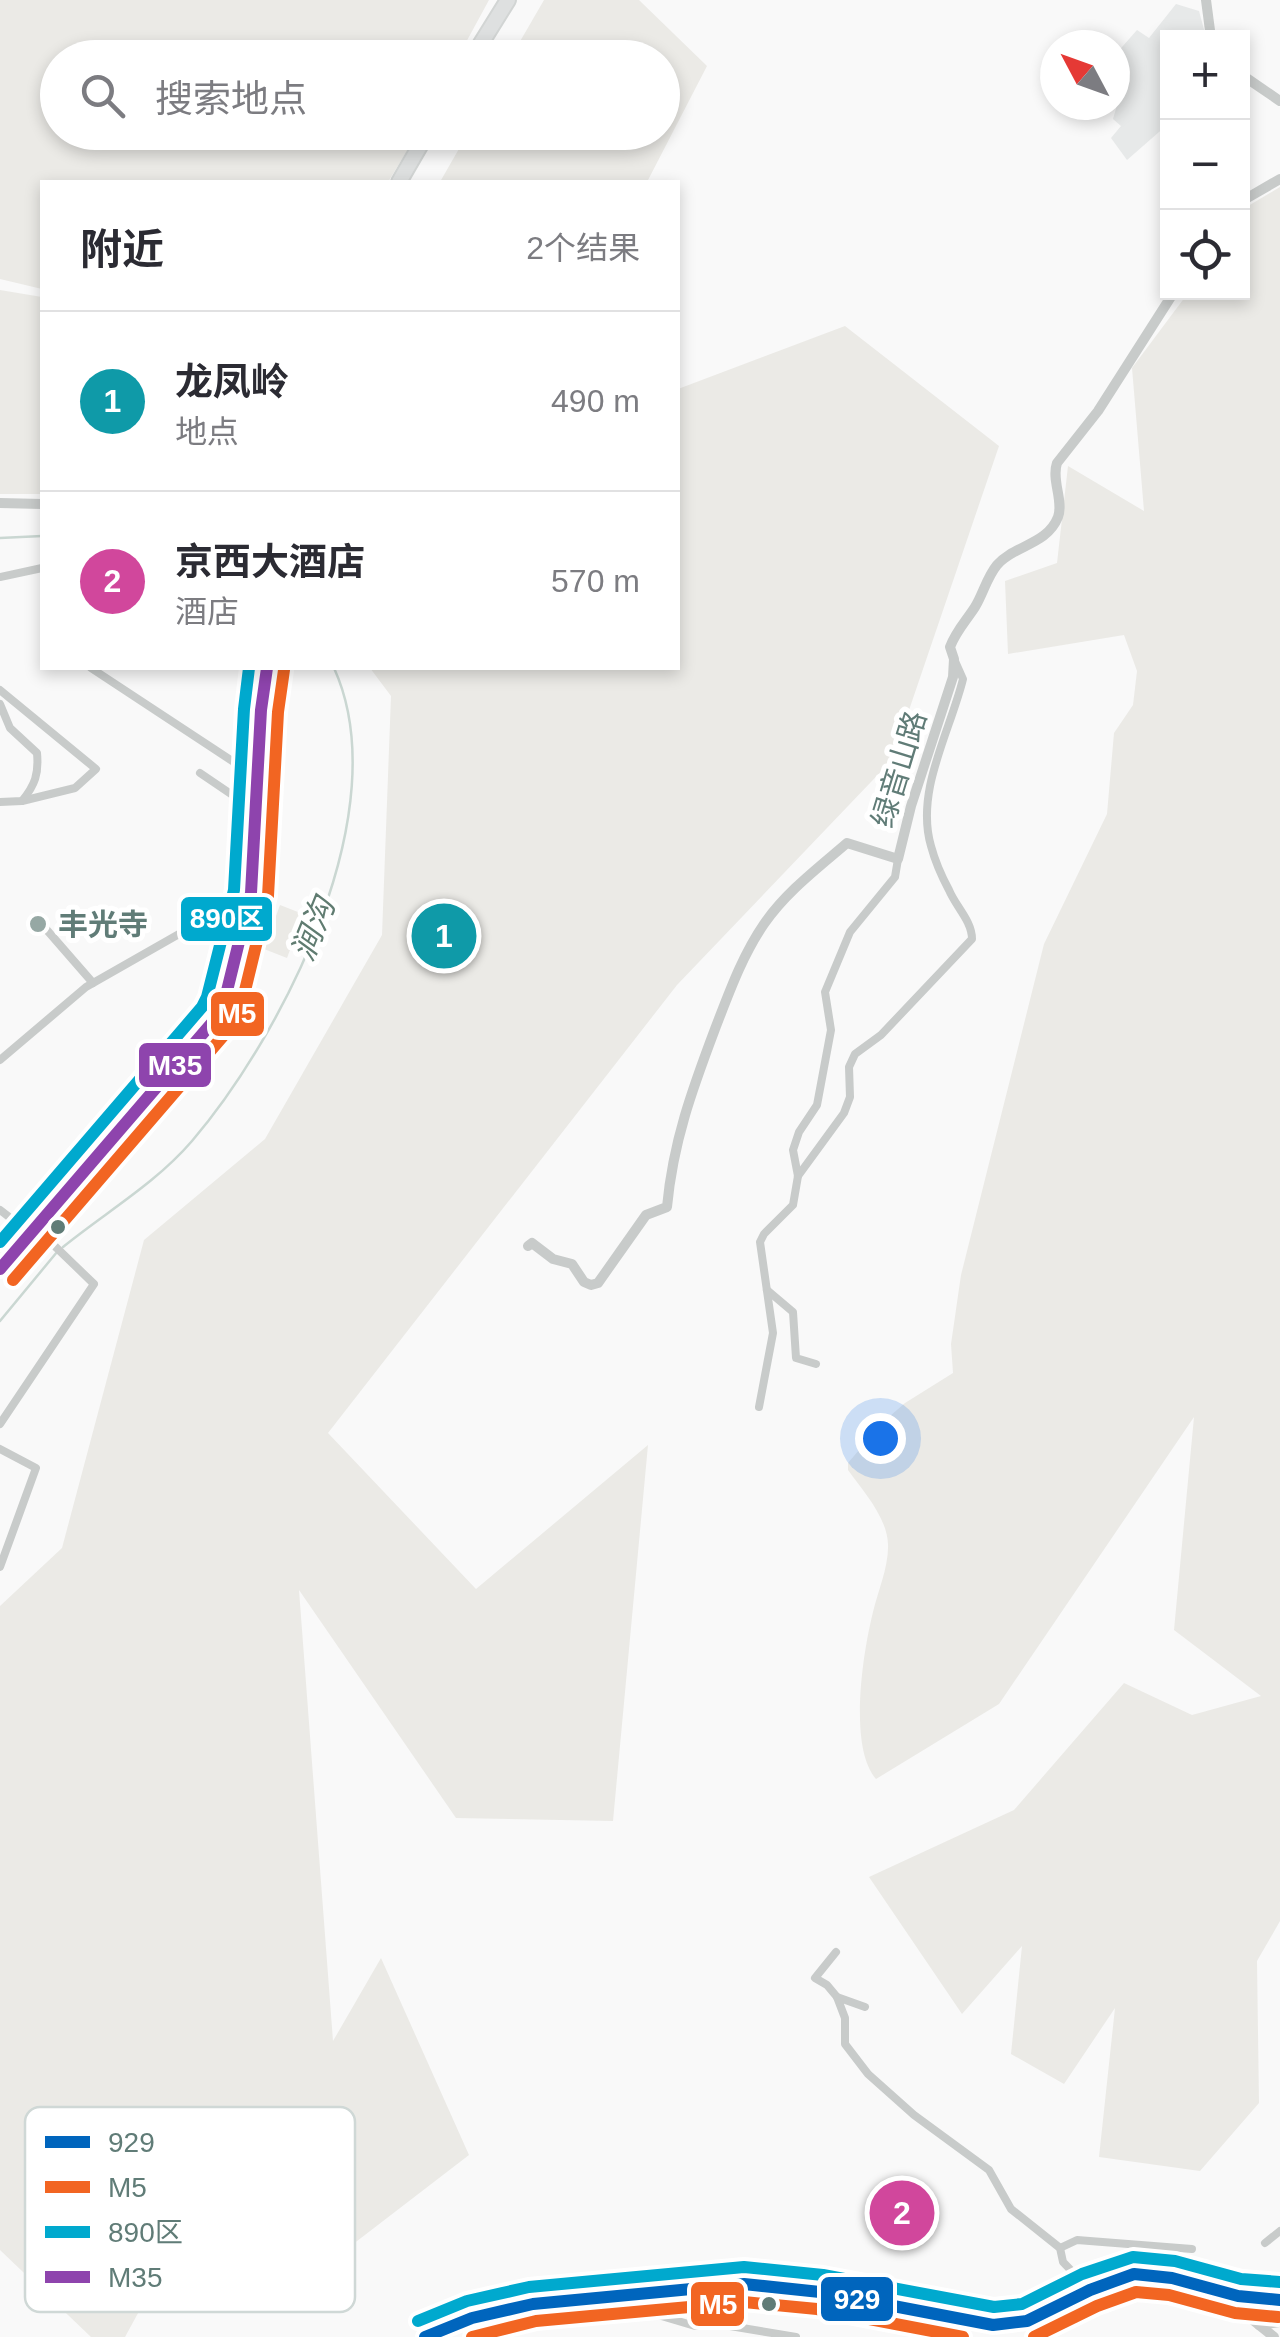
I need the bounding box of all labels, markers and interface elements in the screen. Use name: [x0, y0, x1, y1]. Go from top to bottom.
north arrow: [1040, 30, 1130, 120]
map controls: [1160, 30, 1250, 300]
button: +: [1160, 30, 1250, 120]
search box: [40, 40, 680, 150]
icon: search: [75, 68, 130, 123]
text: 搜索地点: [155, 78, 307, 120]
button: −: [1160, 120, 1250, 210]
button: locate: [1160, 210, 1250, 300]
text: 附近: [80, 226, 164, 273]
text: 2个结果: [526, 230, 640, 266]
text: 龙凤岭: [175, 361, 289, 403]
text: 1: [104, 383, 121, 419]
text: 490 m: [551, 383, 640, 419]
text: 地点: [175, 414, 239, 450]
text: 京西大酒店: [175, 541, 365, 583]
text: 2: [104, 563, 121, 599]
text: 570 m: [551, 563, 640, 599]
text: 酒店: [175, 594, 239, 630]
street label: 绿音山路: [866, 707, 932, 831]
water label: 涧沟: [284, 890, 343, 965]
line badge: 890区: [179, 895, 274, 943]
pin: 1: [412, 898, 476, 974]
text: 890区: [190, 903, 264, 934]
place label: 丰光寺: [58, 908, 148, 941]
marker: 丰光寺: [27, 913, 49, 935]
line badge: M5: [209, 990, 266, 1038]
text: M5: [218, 998, 256, 1029]
line badge: M35: [137, 1041, 213, 1089]
text: M35: [148, 1050, 202, 1081]
unlabelled marker: [48, 1217, 68, 1237]
your location: [855, 1413, 906, 1464]
legend: [25, 2107, 355, 2312]
text: 929: [108, 2127, 155, 2158]
text: M5: [108, 2172, 147, 2203]
pin: 2: [870, 2176, 934, 2250]
text: 890区: [108, 2217, 183, 2248]
text: M35: [108, 2262, 162, 2293]
line badge: 929: [819, 2275, 895, 2323]
line badge: M5: [689, 2280, 746, 2328]
text: 929: [834, 2284, 880, 2315]
text: M5: [699, 2289, 737, 2320]
unlabelled marker: [759, 2294, 779, 2314]

